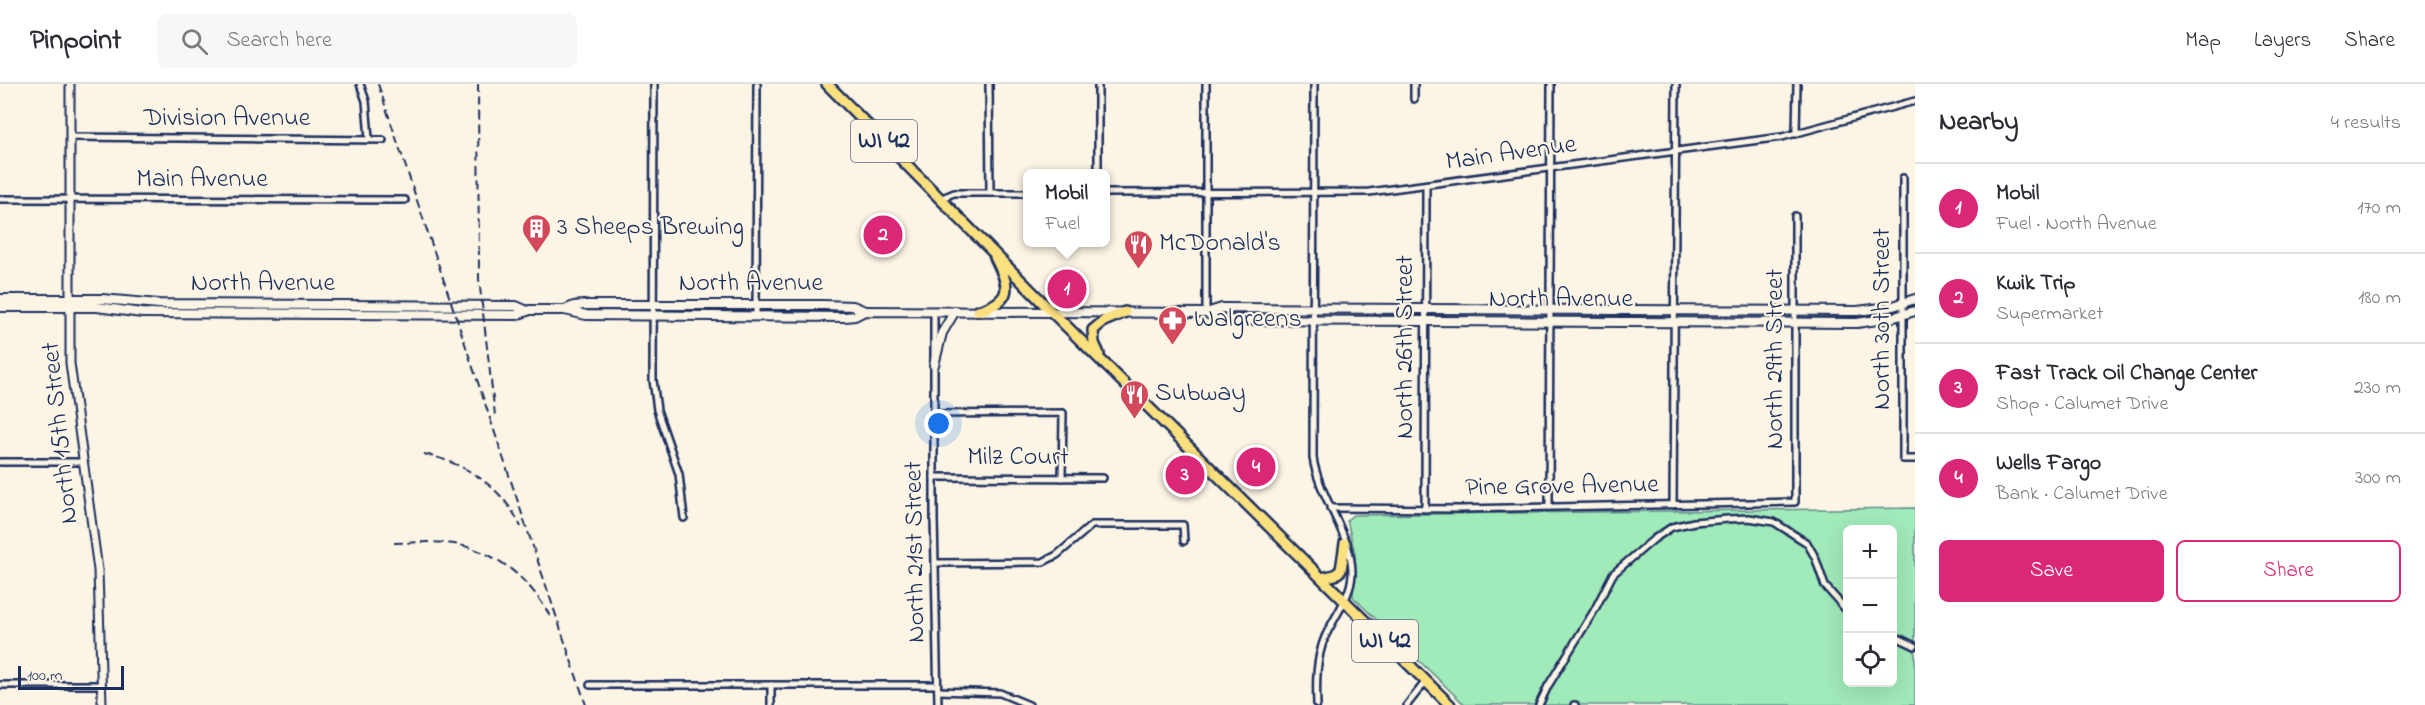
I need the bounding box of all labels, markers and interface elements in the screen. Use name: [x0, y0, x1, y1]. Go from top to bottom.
search box: [157, 14, 577, 68]
text: Pinpoint: [30, 21, 121, 62]
icon: search: [178, 25, 211, 58]
text: Search here: [226, 25, 332, 57]
text: Map: [2185, 26, 2221, 56]
text: Layers: [2254, 26, 2311, 56]
text: Share: [2344, 26, 2395, 56]
street label: Division Avenue: [143, 100, 311, 138]
text: Nearby: [1939, 104, 2018, 142]
text: 4 results: [2331, 109, 2401, 138]
road number: WI 42: [851, 120, 917, 162]
street label: Main Avenue: [1443, 126, 1579, 182]
street label: Main Avenue: [136, 161, 268, 199]
popup: [1023, 169, 1110, 247]
text: Mobil: [1045, 178, 1088, 210]
text: Mobil: [1996, 178, 2039, 210]
text: 1: [1955, 194, 1962, 223]
text: 170 m: [2357, 194, 2401, 223]
place label: 3 Sheeps Brewing: [557, 209, 744, 247]
text: Fuel: [1045, 210, 1080, 239]
text: Fuel · North Avenue: [1996, 210, 2157, 239]
building icon: 3 Sheeps Brewing: [520, 212, 552, 254]
pin: 2: [864, 212, 902, 258]
place label: McDonald's: [1159, 225, 1281, 263]
restaurant icon: McDonald's: [1122, 228, 1154, 270]
street label: North 30th Street: [1864, 228, 1902, 410]
street label: North 26th Street: [1387, 255, 1425, 439]
street label: North Avenue: [191, 265, 336, 303]
street label: North Avenue: [679, 265, 824, 303]
pin: 1: [1048, 266, 1086, 312]
street label: North 29th Street: [1757, 268, 1795, 449]
text: Kwik Trip: [1996, 268, 2076, 300]
street label: North Avenue: [1489, 281, 1634, 319]
text: 2: [1954, 284, 1963, 313]
text: 180 m: [2358, 284, 2401, 313]
text: Supermarket: [1996, 300, 2103, 329]
place label: Walgreens: [1194, 301, 1302, 339]
pharmacy icon: Walgreens: [1157, 304, 1189, 346]
street label: North 15th Street: [33, 340, 89, 526]
text: Fast Track Oil Change Center: [1996, 358, 2257, 390]
text: 3: [1954, 374, 1963, 403]
text: 230 m: [2354, 374, 2401, 403]
place label: Subway: [1155, 375, 1246, 413]
restaurant icon: Subway: [1118, 378, 1150, 420]
text: Shop · Calumet Drive: [1996, 390, 2168, 419]
your location: [924, 409, 953, 438]
street label: Milz Court: [967, 439, 1069, 477]
pin: 4: [1236, 444, 1276, 490]
text: Wells Fargo: [1996, 448, 2101, 480]
pin: 3: [1166, 452, 1204, 498]
street label: North 21st Street: [895, 460, 937, 643]
text: 4: [1954, 464, 1963, 493]
text: 300 m: [2355, 464, 2401, 493]
street label: Pine Grove Avenue: [1465, 466, 1660, 508]
text: Bank · Calumet Drive: [1996, 480, 2168, 509]
map controls: [1843, 525, 1897, 687]
button: +: [1843, 525, 1897, 579]
button: Save: [1939, 540, 2164, 602]
button: Share: [2176, 540, 2401, 602]
button: −: [1843, 579, 1897, 633]
road number: WI 42: [1352, 620, 1418, 662]
button: locate: [1843, 633, 1897, 687]
scale bar: [18, 663, 124, 690]
text: 100 m: [27, 664, 62, 688]

